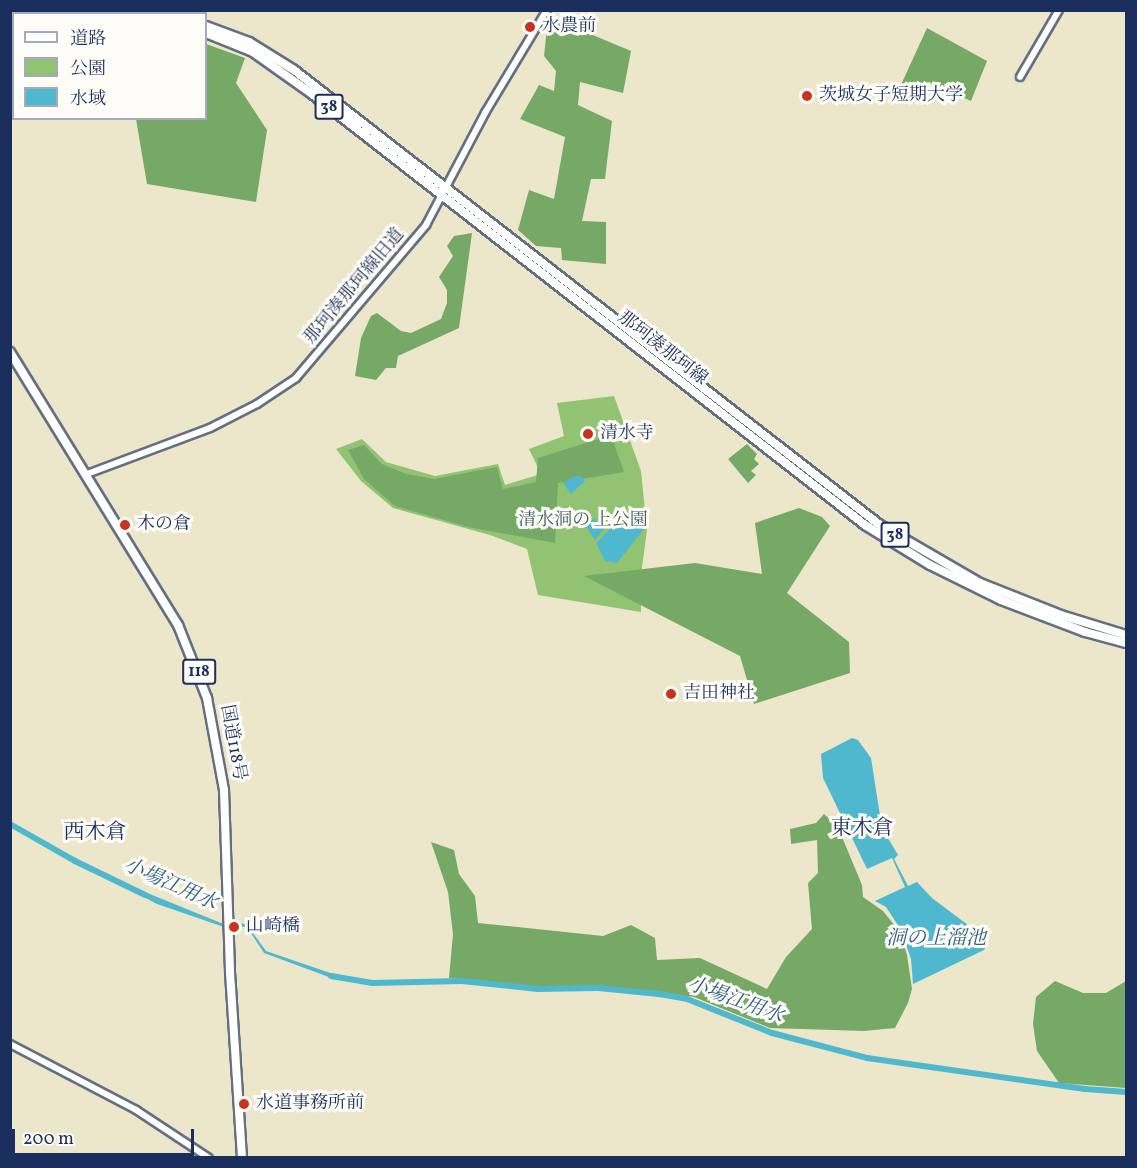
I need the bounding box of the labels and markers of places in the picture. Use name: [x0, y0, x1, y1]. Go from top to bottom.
place label: 水農前: [542, 16, 596, 38]
marker: 水農前: [523, 20, 537, 34]
place label: 茨城女子短期大学: [819, 85, 963, 107]
marker: 茨城女子短期大学: [800, 89, 814, 103]
place label: 清水寺: [600, 423, 654, 445]
marker: 清水寺: [581, 427, 595, 441]
place label: 木の倉: [137, 514, 191, 536]
marker: 木の倉: [118, 518, 132, 532]
place label: 吉田神社: [683, 683, 755, 705]
marker: 吉田神社: [664, 687, 678, 701]
place label: 山崎橋: [246, 916, 300, 938]
marker: 山崎橋: [227, 920, 241, 934]
place label: 水道事務所前: [256, 1093, 364, 1115]
marker: 水道事務所前: [237, 1097, 251, 1111]

